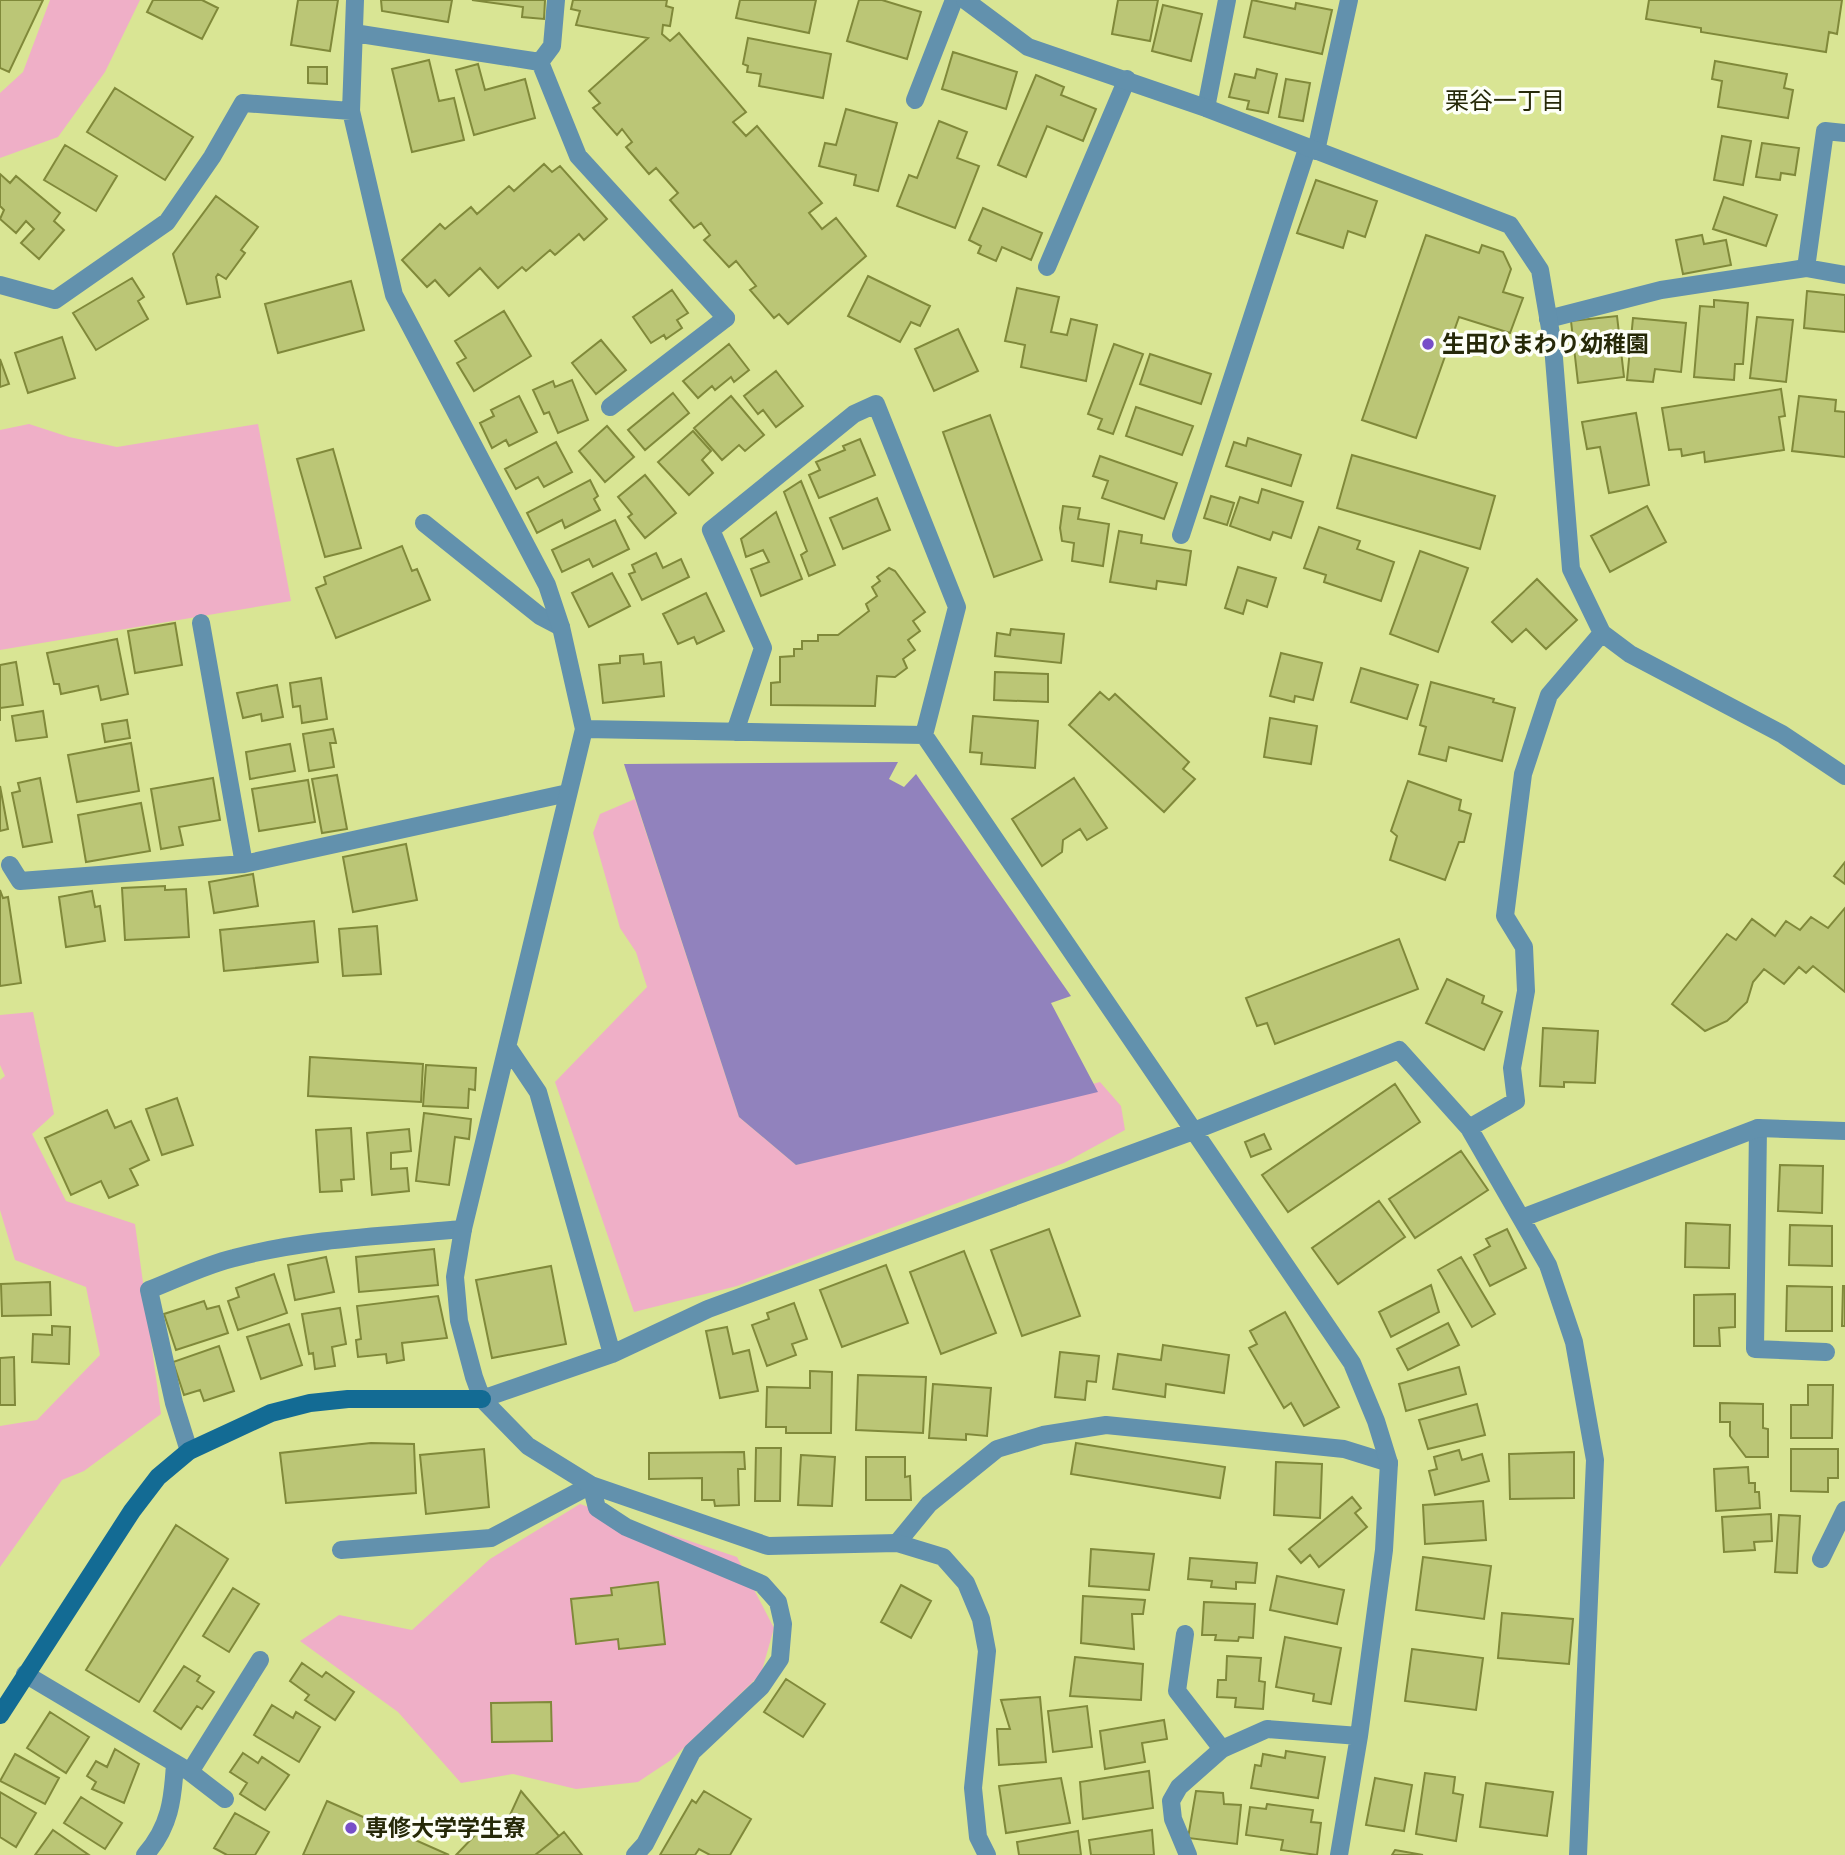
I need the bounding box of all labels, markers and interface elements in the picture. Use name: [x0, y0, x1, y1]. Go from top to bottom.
district label: 栗谷一丁目: [1445, 85, 1565, 116]
place label: 生田ひまわり幼稚園: [1442, 329, 1649, 359]
marker: 生田ひまわり幼稚園: [1420, 336, 1436, 352]
place label: 専修大学学生寮: [365, 1813, 526, 1843]
marker: 専修大学学生寮: [343, 1820, 359, 1836]

